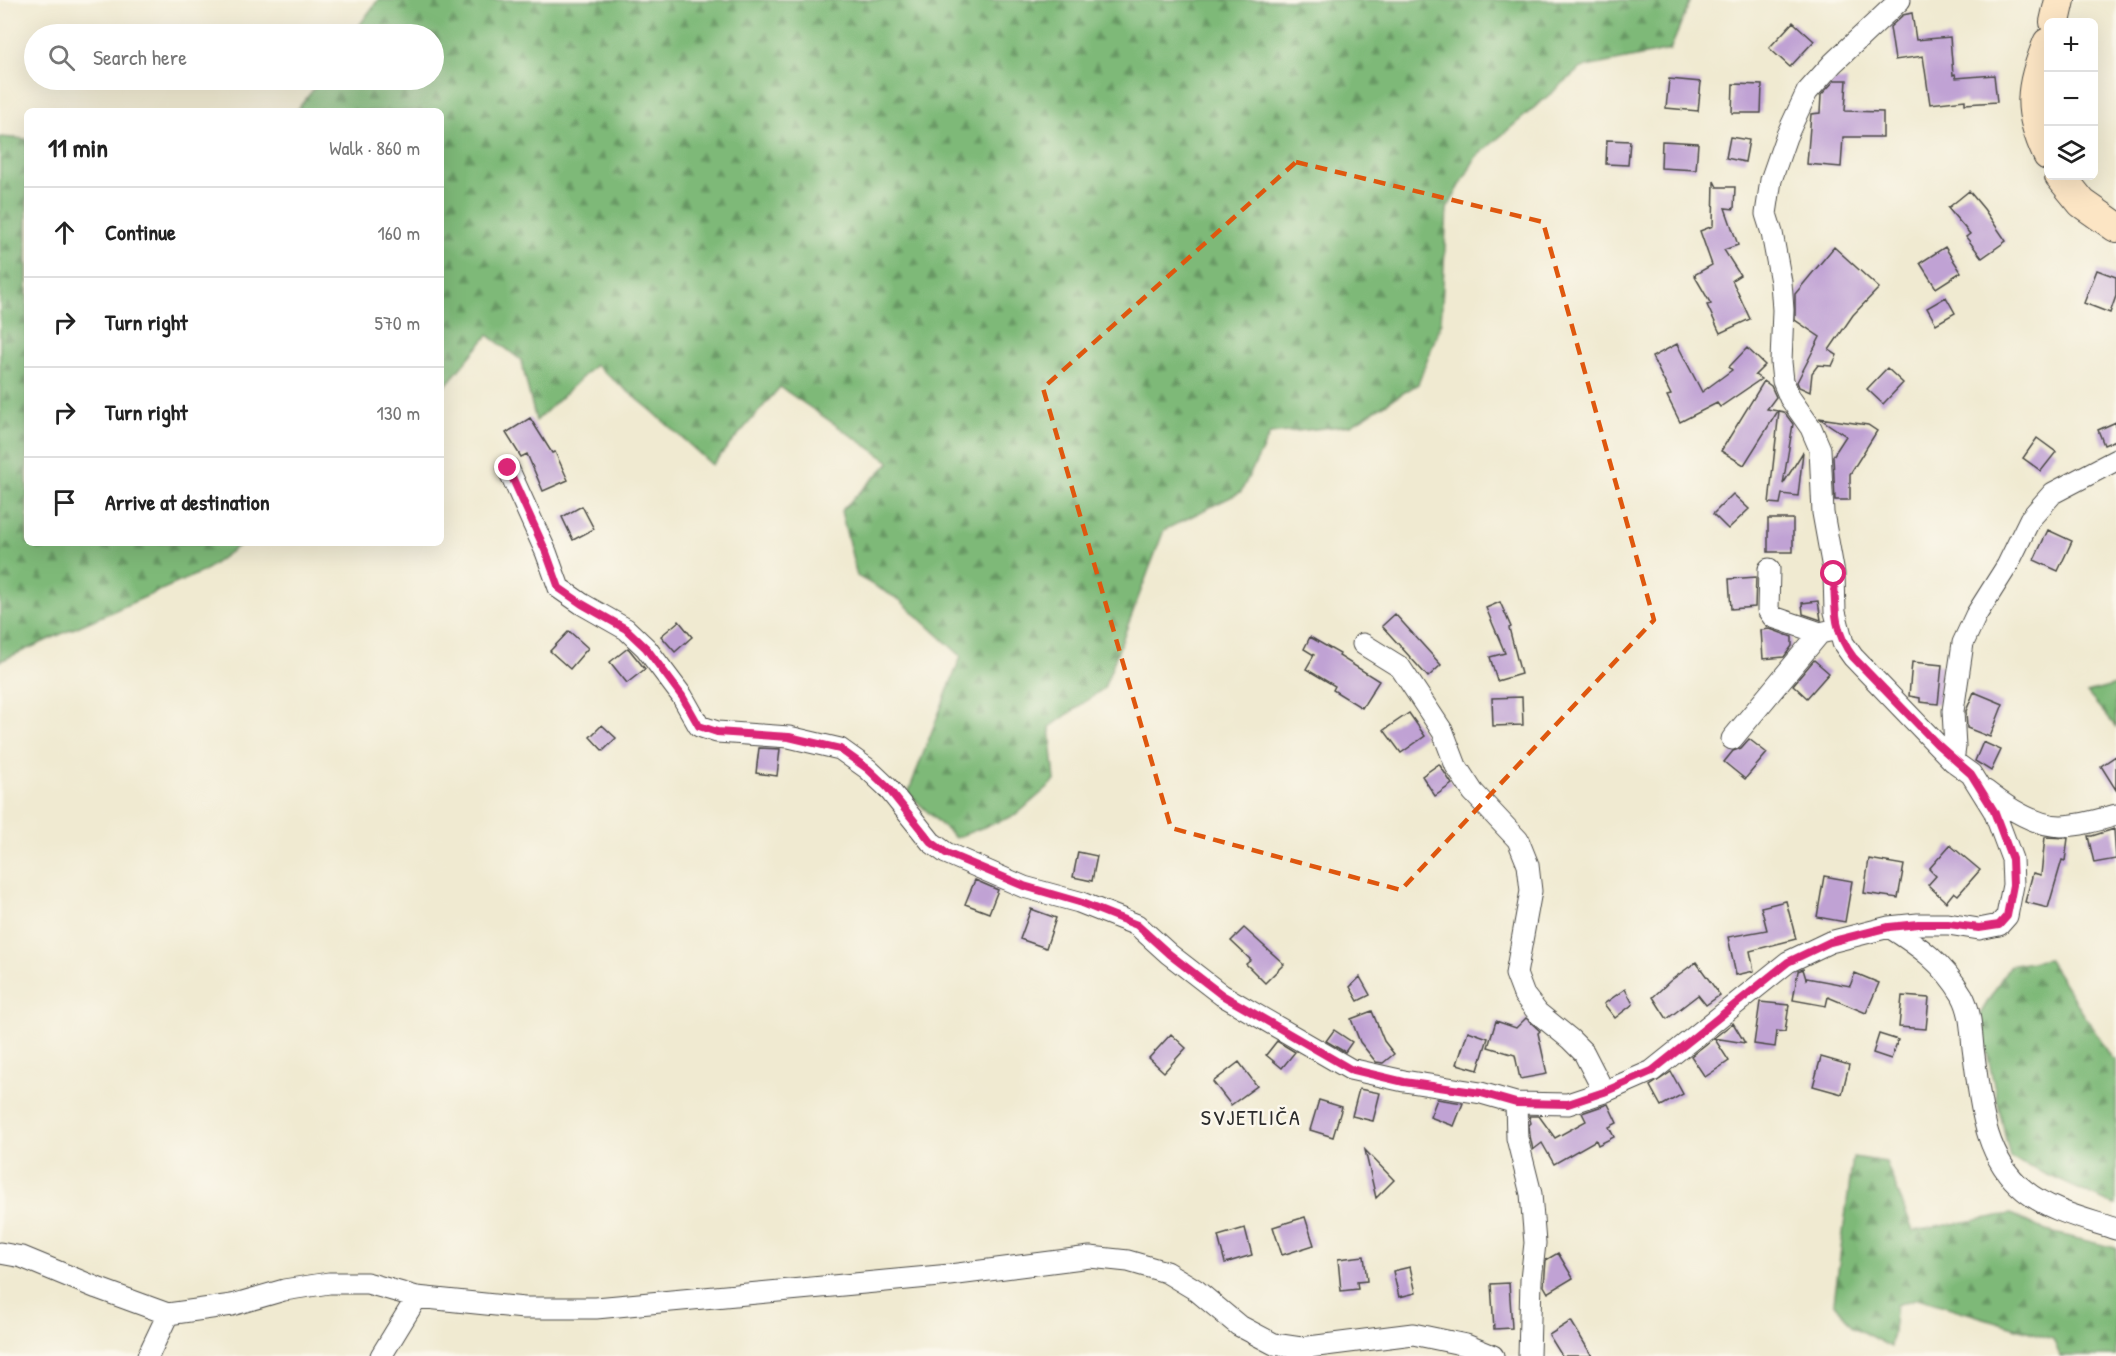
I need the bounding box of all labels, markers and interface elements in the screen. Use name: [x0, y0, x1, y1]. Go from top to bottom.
map controls: [2044, 18, 2098, 180]
button: +: [2044, 18, 2098, 72]
search box: [24, 24, 444, 90]
icon: search: [45, 41, 78, 74]
text: Search here: [93, 42, 187, 72]
button: −: [2044, 72, 2098, 126]
button: layers: [2044, 126, 2098, 180]
text: 11 min: [48, 130, 108, 165]
text: Walk · 860 m: [329, 134, 420, 161]
icon: ahead: [48, 216, 81, 249]
text: Continue: [105, 217, 176, 247]
text: 160 m: [378, 219, 420, 246]
icon: right: [48, 306, 81, 339]
text: Turn right: [105, 307, 188, 337]
text: 570 m: [374, 309, 420, 336]
icon: right: [48, 396, 81, 429]
text: Turn right: [105, 397, 188, 427]
text: 130 m: [377, 399, 420, 426]
route end: [494, 454, 520, 480]
icon: arrive: [48, 486, 81, 519]
text: Arrive at destination: [105, 487, 270, 517]
route start: [1820, 560, 1846, 586]
district label: SVJETLIČA: [1201, 1102, 1301, 1132]

